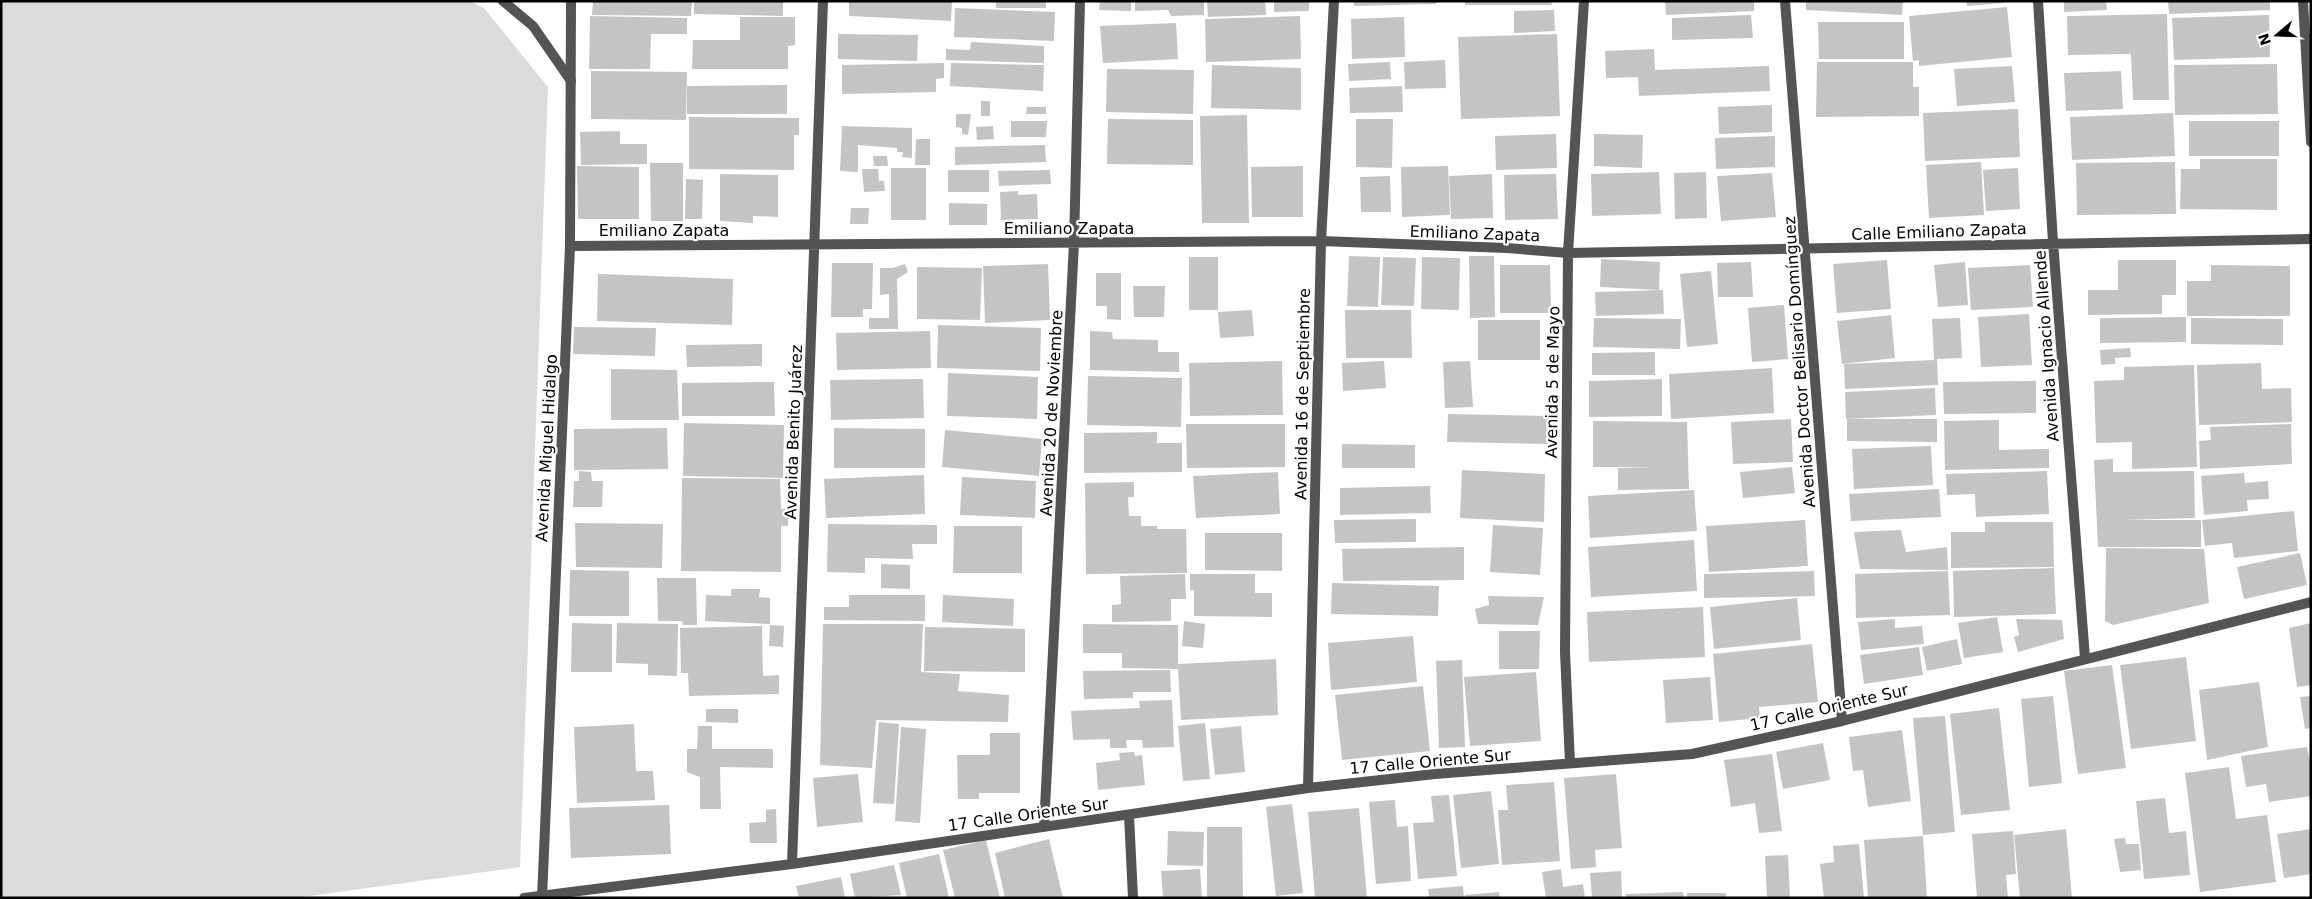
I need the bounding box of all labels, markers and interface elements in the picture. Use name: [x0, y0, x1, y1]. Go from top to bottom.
north arrow: [2252, 10, 2302, 60]
text: N: [2255, 31, 2274, 47]
street label: Avenida Doctor Belisario Domínguez: [1780, 216, 1819, 508]
street label: Emiliano Zapata: [1004, 219, 1134, 238]
street label: Calle Emiliano Zapata: [1851, 219, 2027, 244]
street label: Emiliano Zapata: [599, 221, 729, 240]
street label: Emiliano Zapata: [1409, 222, 1541, 245]
street label: Avenida Ignacio Allende: [2030, 250, 2063, 442]
street label: Avenida 16 de Septiembre: [1291, 288, 1314, 500]
street label: Avenida 5 de Mayo: [1542, 306, 1563, 458]
street label: Avenida 20 de Noviembre: [1037, 309, 1066, 517]
street label: Avenida Benito Juárez: [781, 344, 806, 520]
street label: Avenida Miguel Hidalgo: [532, 354, 561, 542]
street label: 17 Calle Oriente Sur: [1748, 680, 1911, 735]
street label: 17 Calle Oriente Sur: [1349, 745, 1512, 778]
street label: 17 Calle Oriente Sur: [947, 794, 1110, 835]

